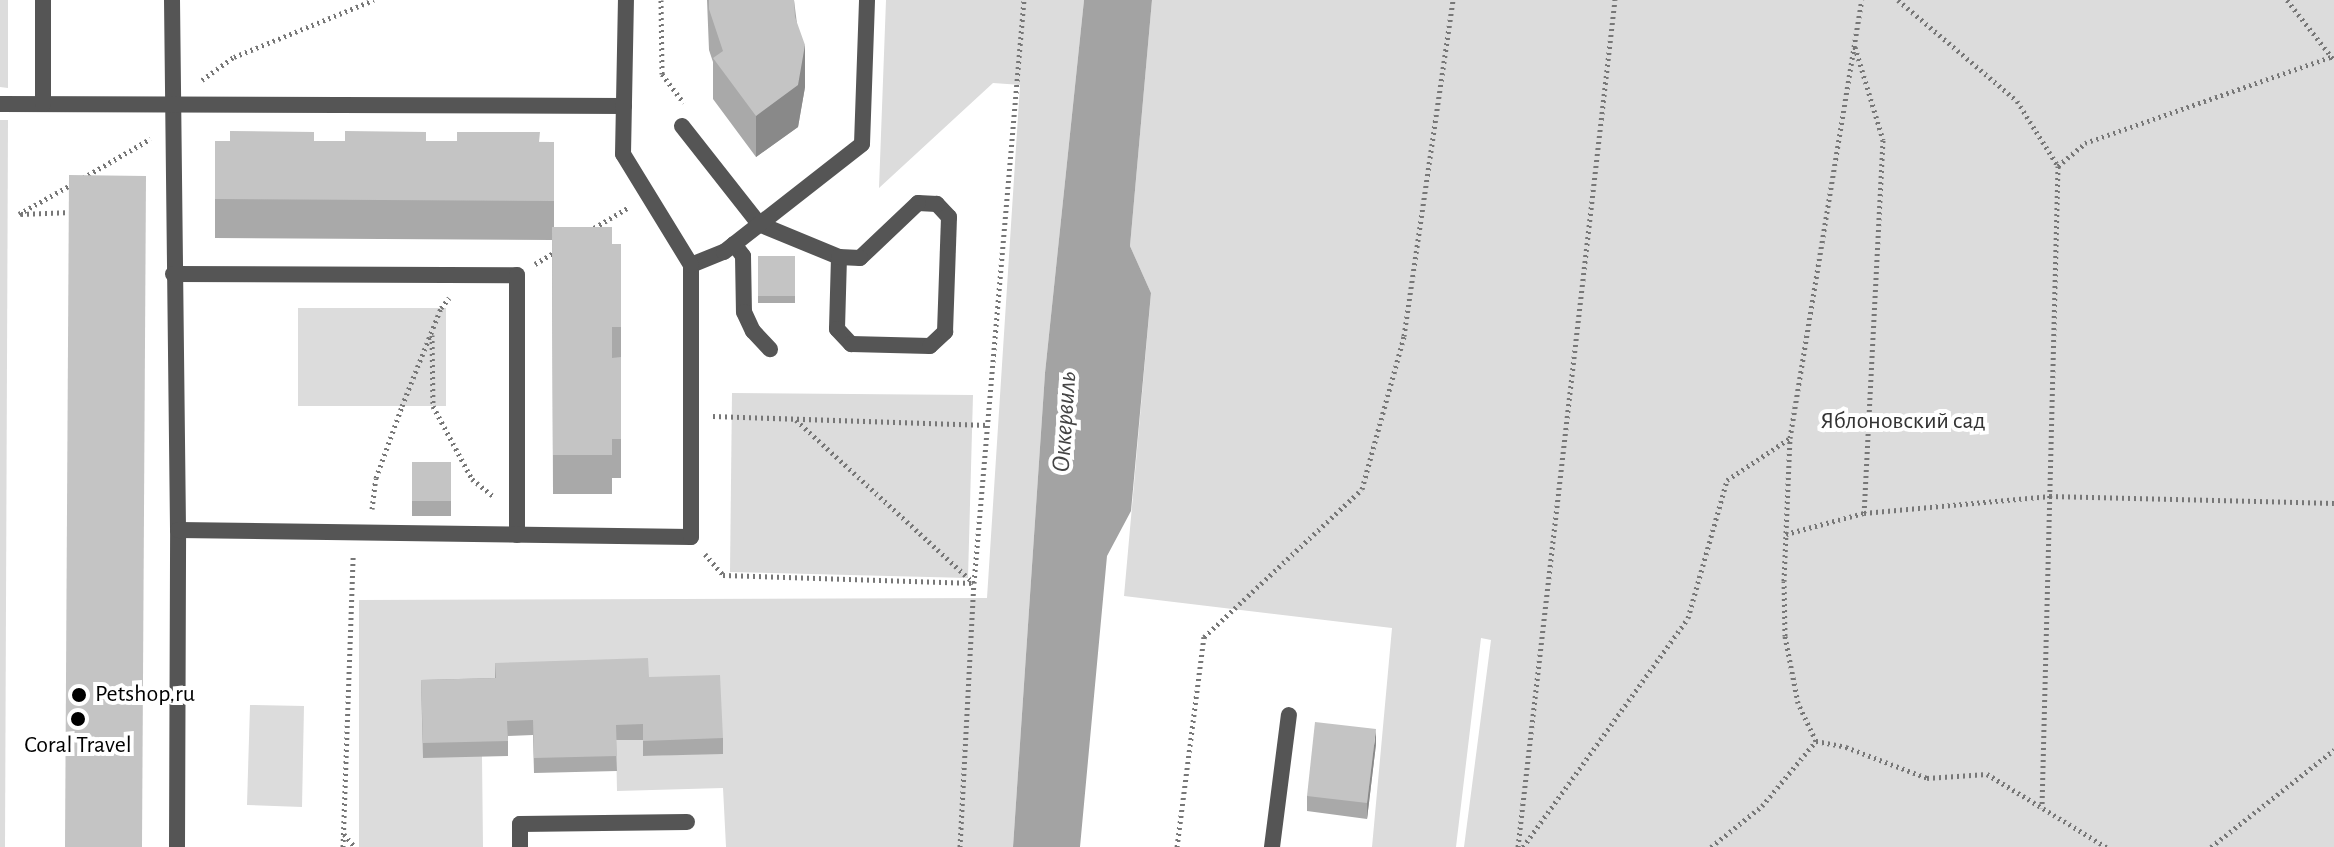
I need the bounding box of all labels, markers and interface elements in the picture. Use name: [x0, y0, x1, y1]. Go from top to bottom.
water label: Оккервиль: [1046, 370, 1084, 474]
park label: Яблоновский сад: [1820, 408, 1986, 436]
place label: Petshop.ru: [95, 681, 195, 709]
marker: Petshop.ru: [70, 686, 88, 704]
marker: Coral Travel: [69, 710, 87, 728]
place label: Coral Travel: [24, 732, 132, 760]

